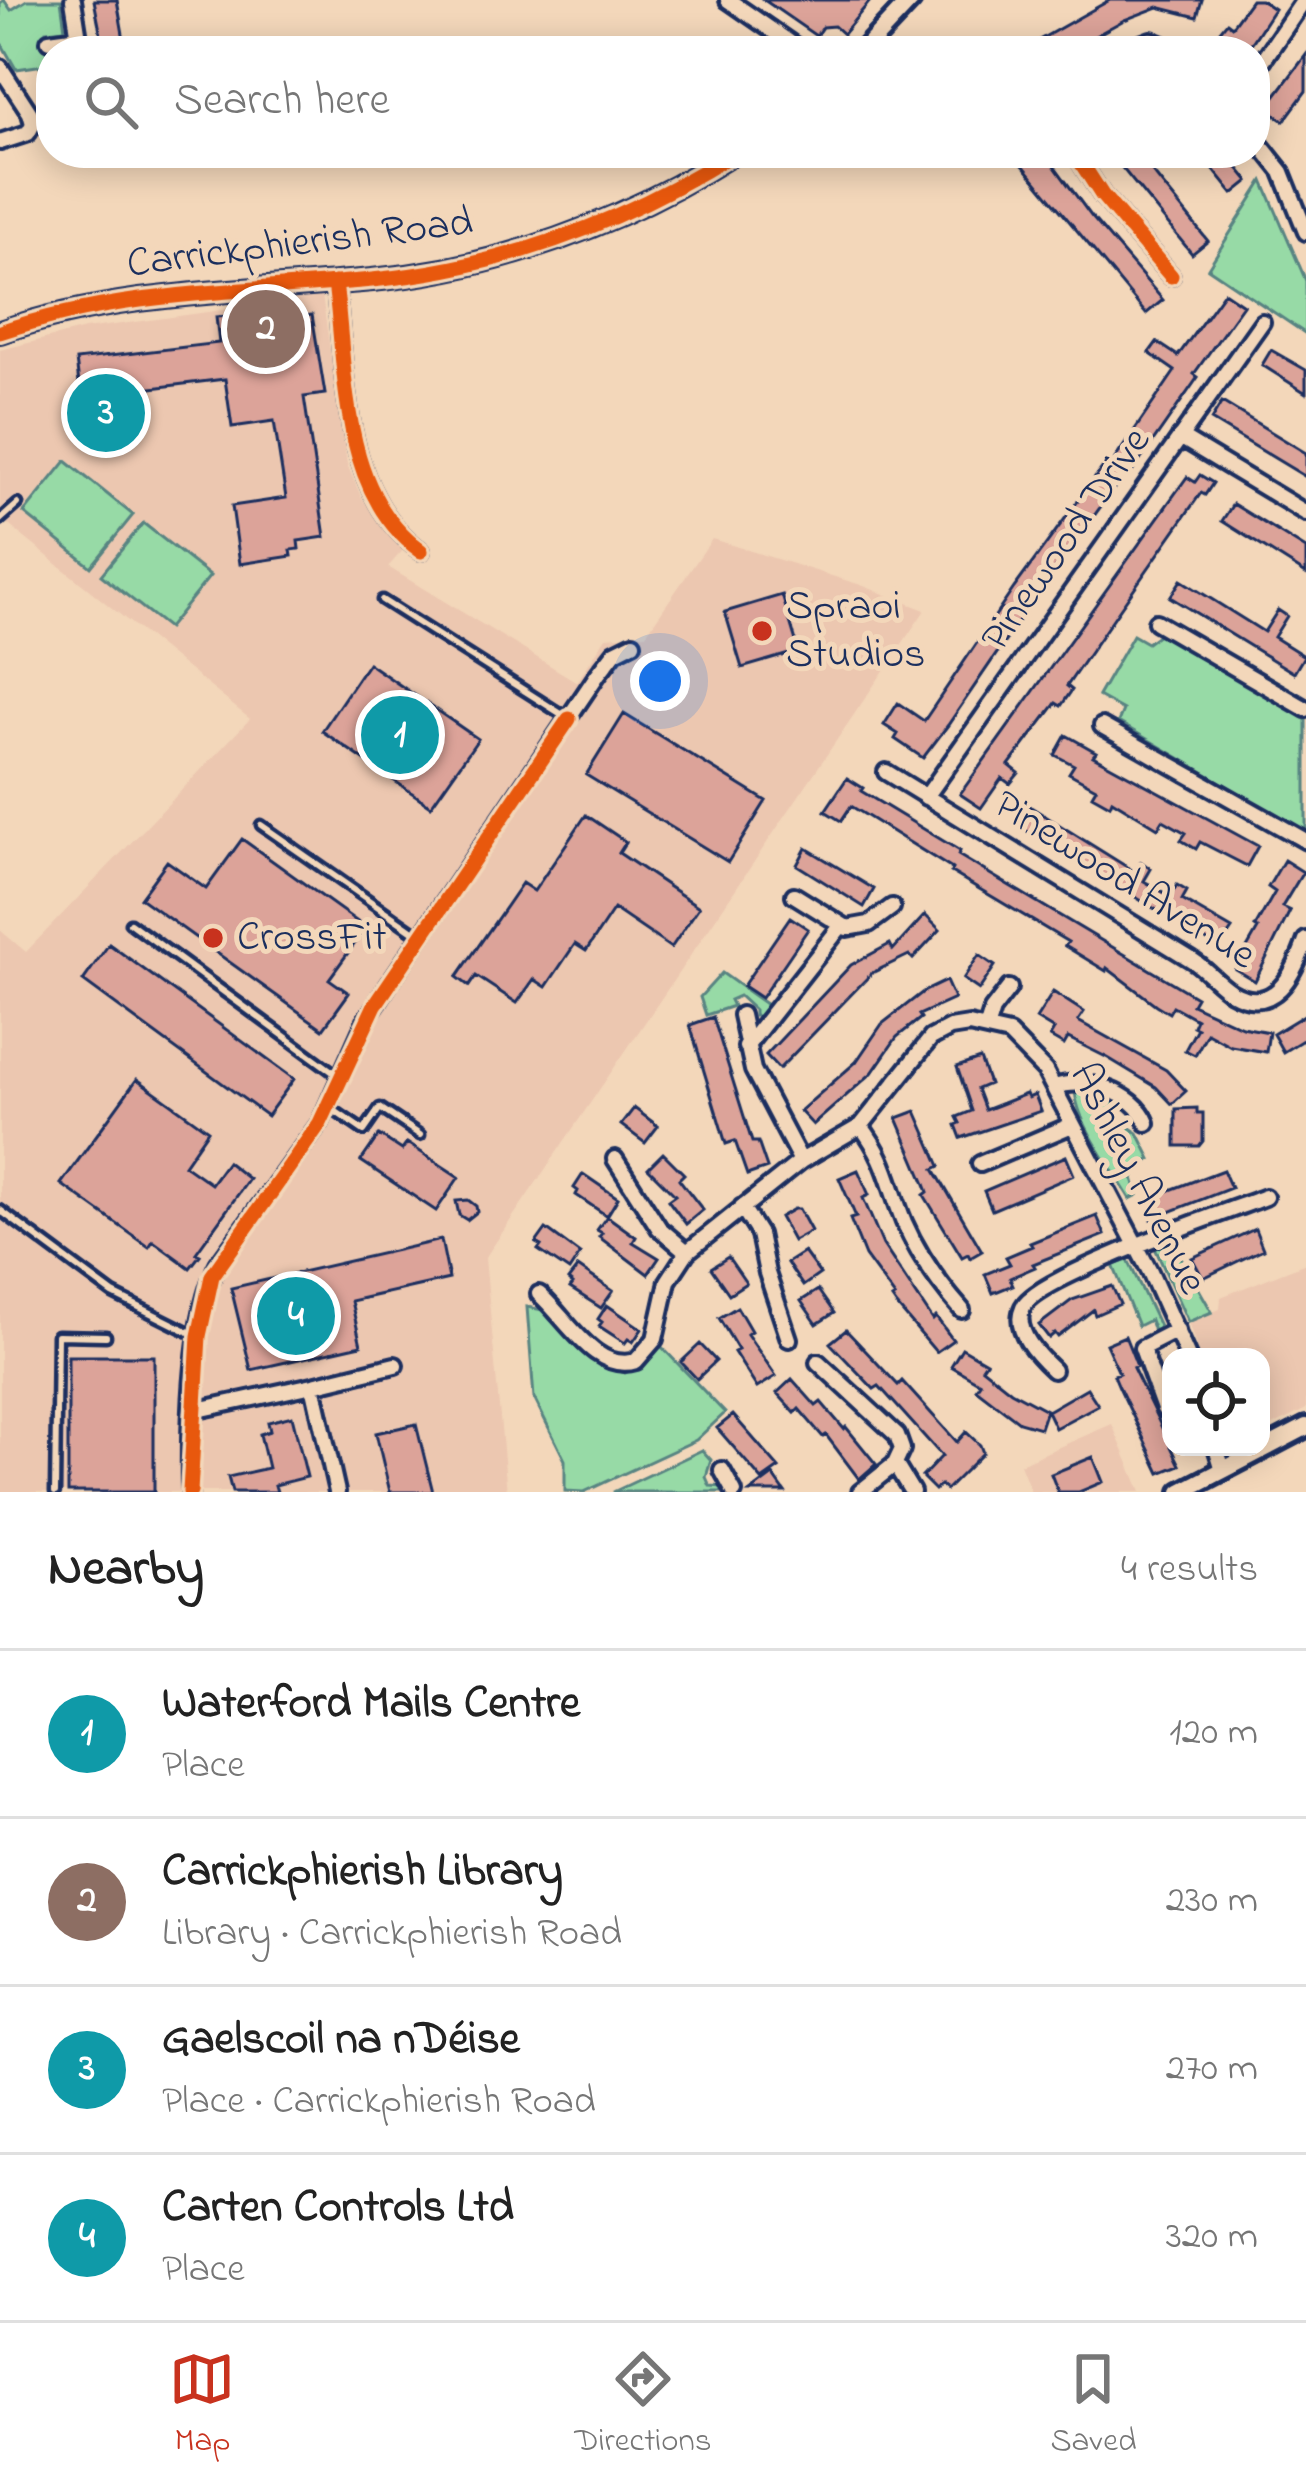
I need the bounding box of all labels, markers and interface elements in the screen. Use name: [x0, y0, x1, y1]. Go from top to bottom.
search box: [36, 36, 1270, 168]
icon: search: [78, 69, 144, 135]
text: Search here: [174, 69, 390, 135]
street label: Carrickphierish Road: [124, 193, 476, 295]
pin: 2: [227, 284, 305, 374]
pin: 3: [67, 368, 145, 458]
street label: Pinewood Drive: [967, 415, 1167, 665]
place label: Spraoi Studios: [786, 577, 925, 686]
marker: Spraoi Studios: [749, 618, 775, 644]
your location: [630, 651, 690, 711]
pin: 1: [361, 690, 439, 780]
street label: Pinewood Avenue: [981, 776, 1267, 986]
place label: CrossFit: [237, 908, 387, 969]
marker: CrossFit: [200, 925, 226, 951]
street label: Ashley Avenue: [1053, 1053, 1222, 1305]
pin: 4: [257, 1271, 335, 1361]
map controls: [1162, 1348, 1270, 1456]
button: locate: [1162, 1348, 1270, 1456]
text: Nearby: [48, 1533, 204, 1608]
text: 4 results: [1121, 1542, 1258, 1599]
text: Waterford Mails Centre: [162, 1672, 580, 1738]
text: 1: [81, 1705, 93, 1762]
text: 120 m: [1169, 1705, 1258, 1762]
text: Place: [162, 1738, 245, 1795]
text: Carrickphierish Library: [162, 1840, 563, 1906]
text: 2: [77, 1873, 97, 1930]
text: 230 m: [1166, 1873, 1258, 1930]
text: Library · Carrickphierish Road: [162, 1906, 622, 1963]
text: Gaelscoil na nDéise: [162, 2008, 520, 2074]
text: 3: [79, 2041, 95, 2098]
text: 270 m: [1166, 2041, 1258, 2098]
text: Place · Carrickphierish Road: [162, 2074, 596, 2131]
text: Carten Controls Ltd: [162, 2176, 514, 2242]
text: 4: [79, 2209, 95, 2266]
text: 320 m: [1166, 2209, 1258, 2266]
text: Place: [162, 2242, 245, 2299]
tab: Map: [169, 2346, 235, 2466]
tab: Directions: [574, 2346, 712, 2466]
tab: Saved: [1050, 2346, 1137, 2466]

